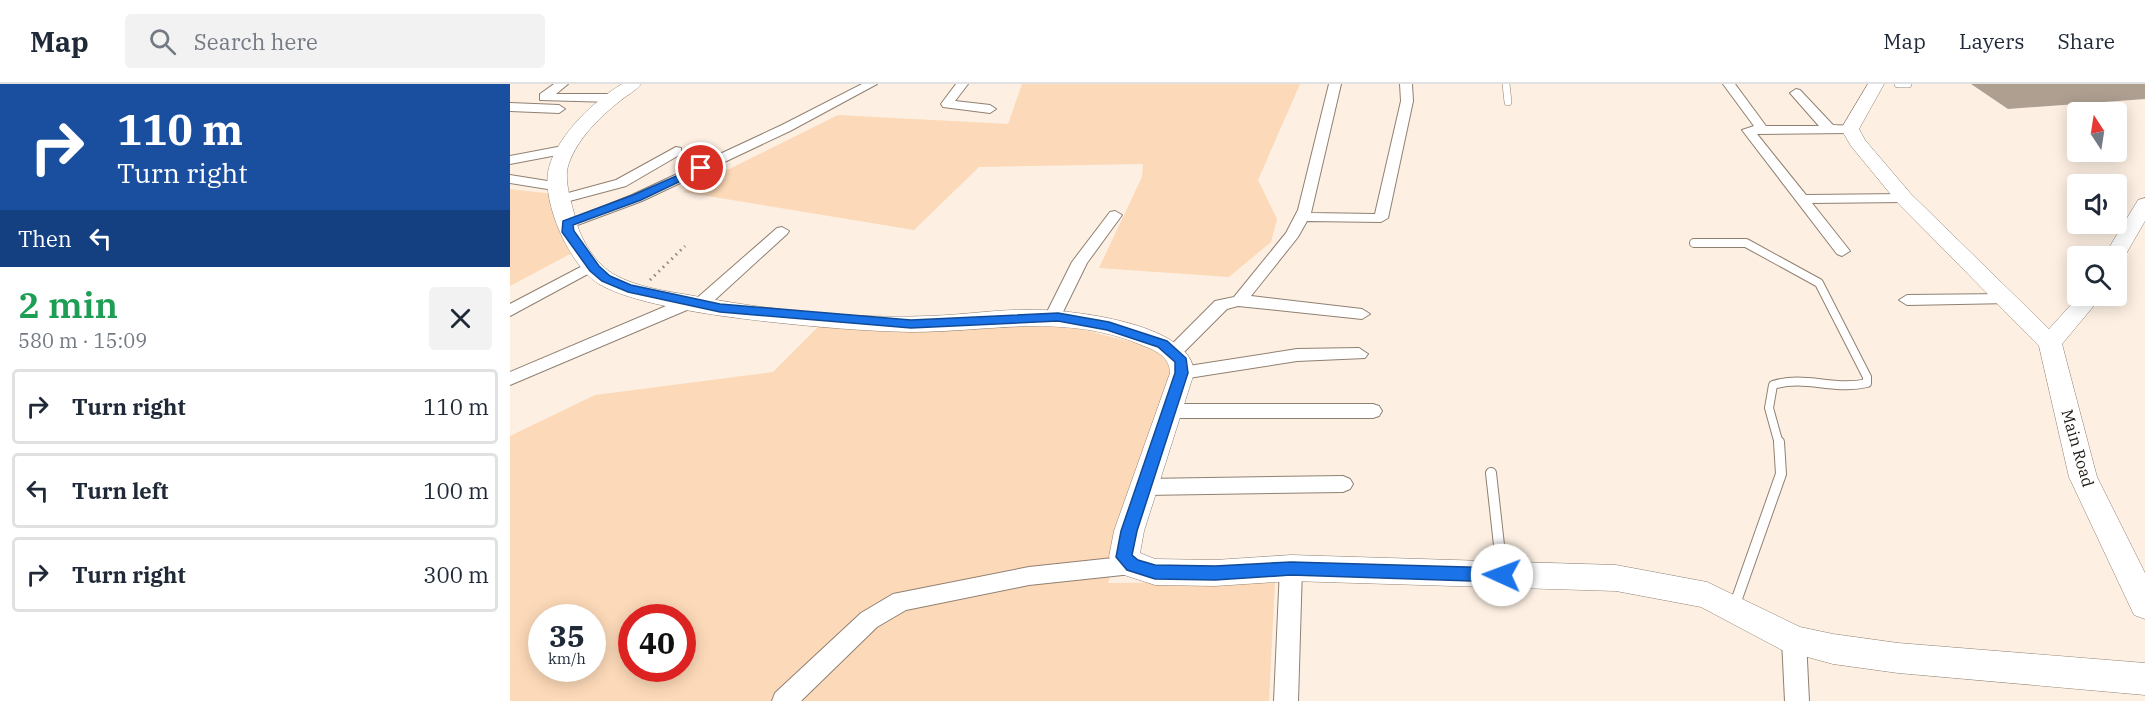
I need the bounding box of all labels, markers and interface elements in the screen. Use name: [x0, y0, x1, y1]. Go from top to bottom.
search box: [125, 14, 545, 68]
text: Map: [30, 23, 89, 60]
icon: search: [146, 25, 179, 58]
text: Search here: [194, 27, 318, 56]
text: Map: [1883, 27, 1926, 55]
text: Layers: [1959, 27, 2025, 55]
text: Share: [2058, 27, 2115, 55]
text: 110 m: [117, 102, 243, 157]
north arrow: [2067, 102, 2127, 162]
map controls: [2067, 102, 2127, 306]
icon: right: [18, 108, 96, 186]
pin: [675, 142, 726, 193]
icon: arrive: [684, 151, 717, 184]
text: Turn right: [117, 155, 248, 190]
button: sound: [2067, 174, 2127, 234]
icon: left: [84, 222, 117, 255]
text: Then: [18, 224, 72, 253]
button: search: [2067, 246, 2127, 306]
text: 2 min: [18, 281, 118, 328]
button: close: [429, 287, 492, 350]
text: 580 m · 15:09: [18, 327, 147, 354]
icon: right: [21, 390, 54, 423]
text: Turn right: [72, 392, 186, 421]
text: 110 m: [423, 392, 489, 421]
street label: Main Road: [2057, 407, 2099, 489]
icon: left: [21, 474, 54, 507]
text: Turn left: [72, 476, 168, 505]
text: 100 m: [423, 476, 489, 505]
position arrow: [1470, 543, 1534, 607]
icon: right: [21, 558, 54, 591]
text: Turn right: [72, 560, 186, 589]
text: 300 m: [423, 560, 489, 589]
speed limit sign: 40: [618, 604, 696, 682]
text: 35: [549, 616, 585, 655]
text: km/h: [548, 649, 586, 668]

